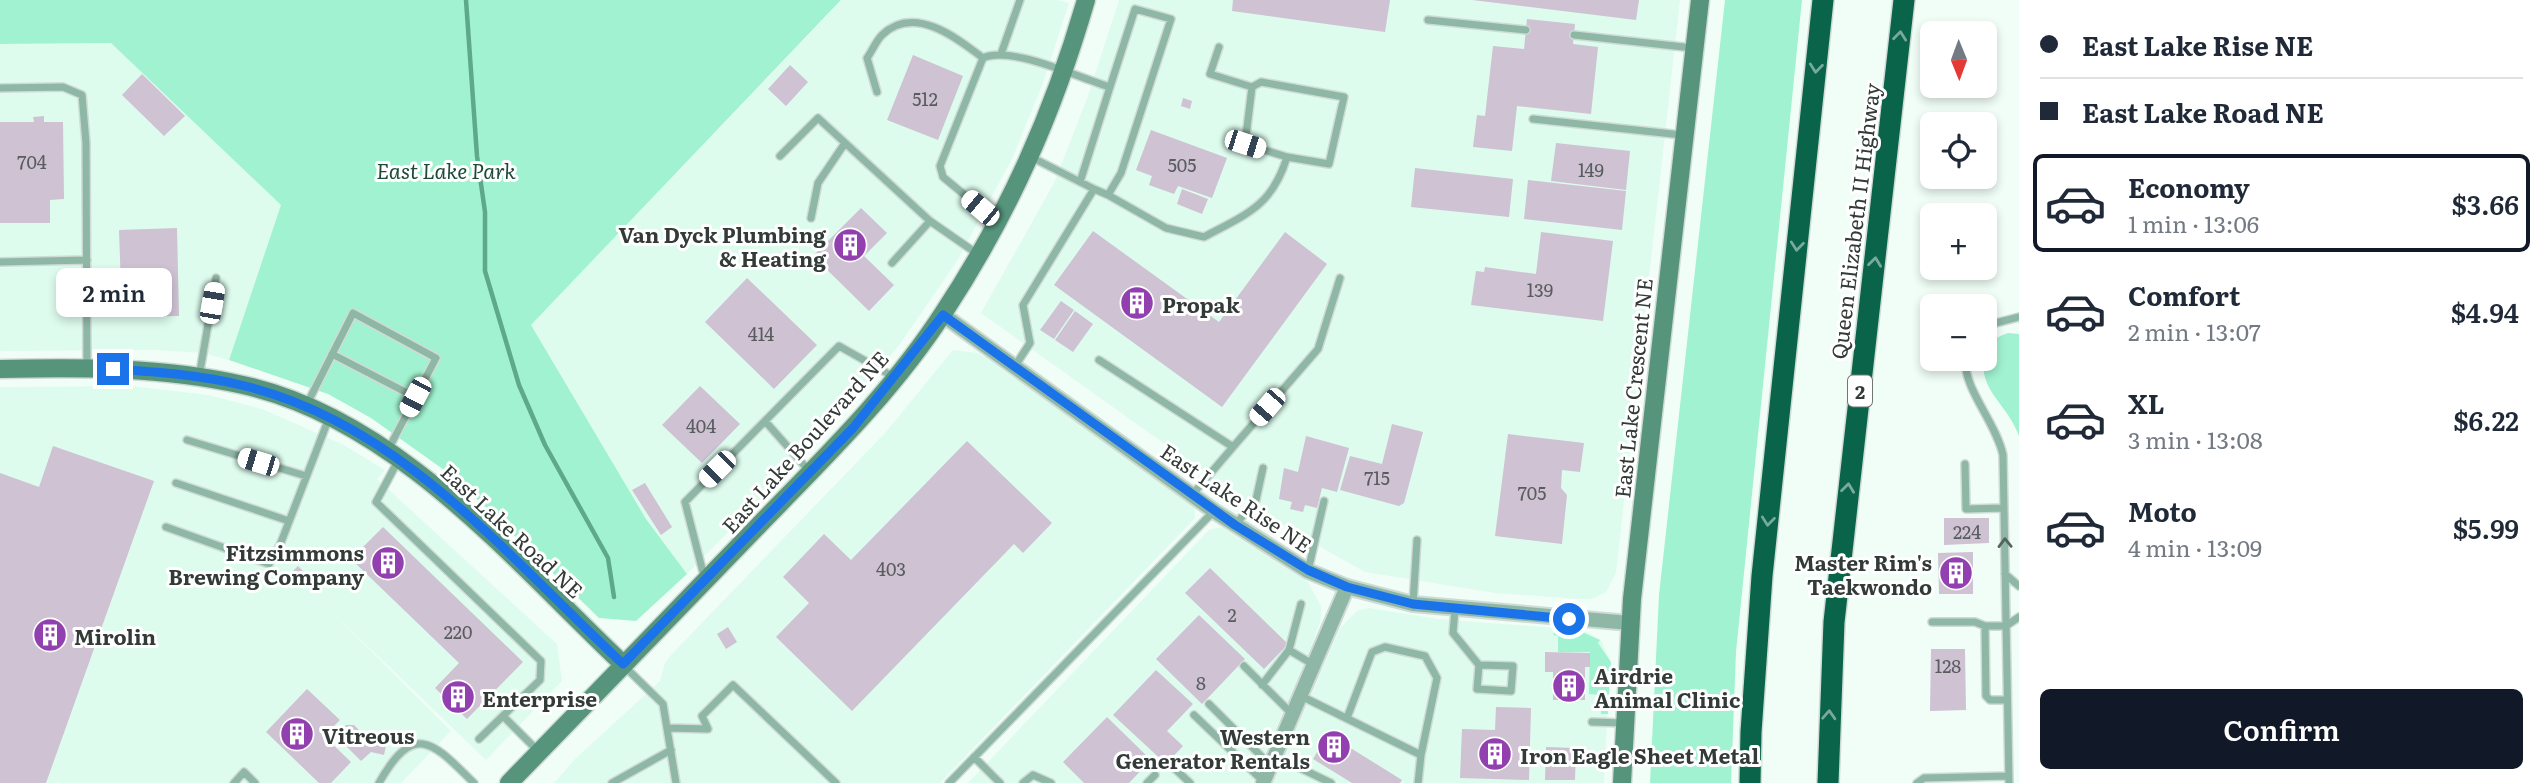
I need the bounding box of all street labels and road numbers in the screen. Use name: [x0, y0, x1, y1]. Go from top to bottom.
street label: Queen Elizabeth II Highway: [1822, 80, 1886, 361]
street label: East Lake Crescent NE: [1605, 276, 1659, 500]
street label: East Lake Boulevard NE: [713, 343, 895, 539]
road number: 2: [1848, 376, 1872, 406]
street label: East Lake Rise NE: [1155, 435, 1319, 559]
street label: East Lake Road NE: [435, 456, 591, 604]

